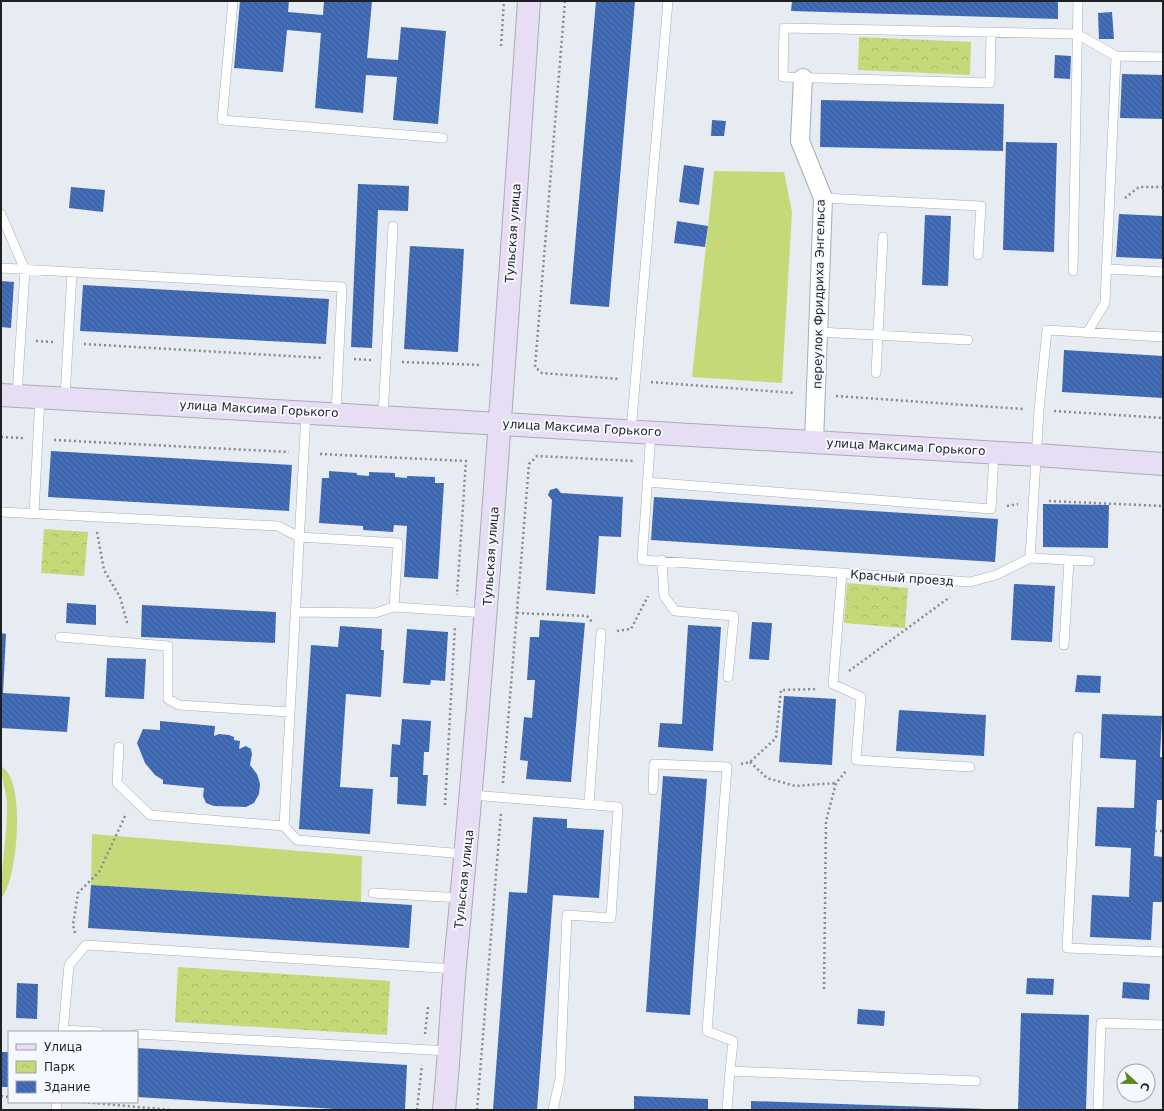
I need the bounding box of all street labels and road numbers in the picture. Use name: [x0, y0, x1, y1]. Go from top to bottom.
street label: Тульская улица: [502, 183, 523, 284]
street label: переулок Фридриха Энгельса: [810, 199, 828, 389]
street label: улица Максима Горького: [179, 398, 339, 420]
street label: улица Максима Горького: [502, 417, 662, 439]
street label: улица Максима Горького: [826, 436, 986, 458]
street label: Тульская улица: [480, 506, 501, 607]
street label: Красный проезд: [850, 567, 954, 589]
street label: Тульская улица: [452, 829, 476, 930]

